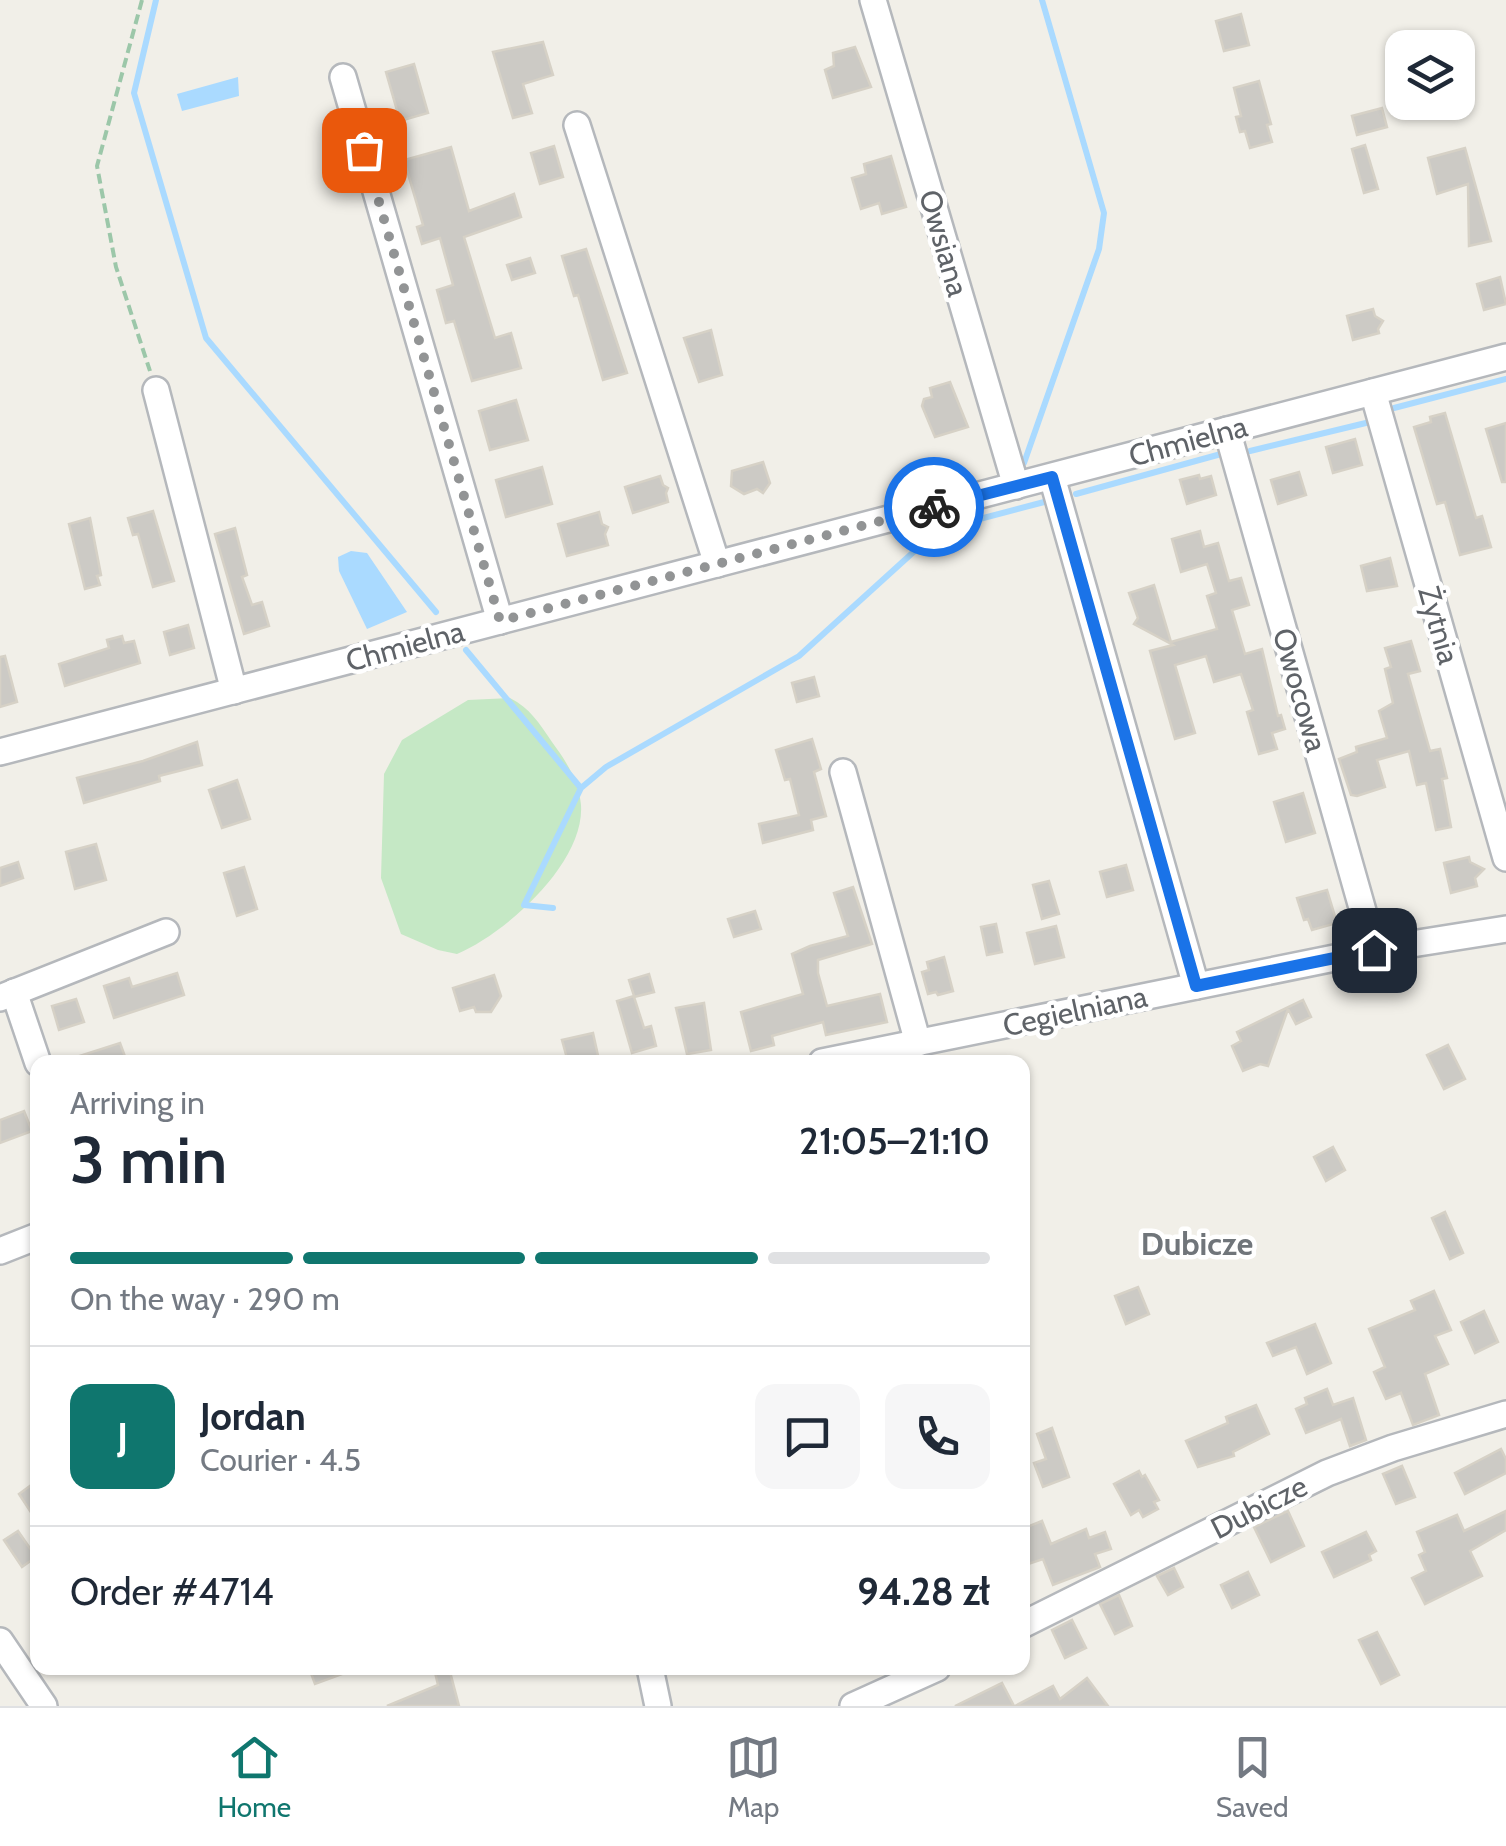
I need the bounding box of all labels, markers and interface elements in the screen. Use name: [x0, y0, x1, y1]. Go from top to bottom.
map controls: [1385, 30, 1475, 120]
button: layers: [1385, 30, 1475, 120]
pin: [322, 108, 407, 193]
icon: bag: [337, 123, 392, 178]
street label: Owsiana: [911, 185, 977, 301]
street label: Chmielna: [1125, 407, 1252, 475]
courier: [884, 457, 984, 557]
icon: bike: [907, 480, 962, 535]
street label: Żytnia: [1410, 582, 1468, 669]
street label: Chmielna: [342, 612, 469, 680]
street label: Owocowa: [1265, 624, 1335, 757]
pin: [1332, 908, 1417, 993]
icon: home: [1347, 923, 1402, 978]
street label: Cegielniana: [1000, 978, 1151, 1044]
text: Arriving in: [70, 1083, 205, 1122]
text: 21:05–21:10: [799, 1117, 990, 1164]
text: 3 min: [70, 1120, 227, 1199]
district label: Dubicze: [1141, 1224, 1253, 1263]
text: On the way · 290 m: [70, 1279, 340, 1318]
button: chat: [755, 1384, 860, 1489]
button: phone: [885, 1384, 990, 1489]
text: Jordan: [200, 1393, 306, 1440]
text: J: [117, 1413, 128, 1460]
text: Courier · 4.5: [200, 1440, 361, 1479]
street label: Dubicze: [1205, 1467, 1313, 1547]
text: Order #4714: [70, 1568, 274, 1615]
text: 94.28 zł: [857, 1568, 990, 1615]
tab: Home: [217, 1730, 291, 1824]
tab: Map: [726, 1730, 781, 1824]
tab: Saved: [1216, 1730, 1289, 1824]

